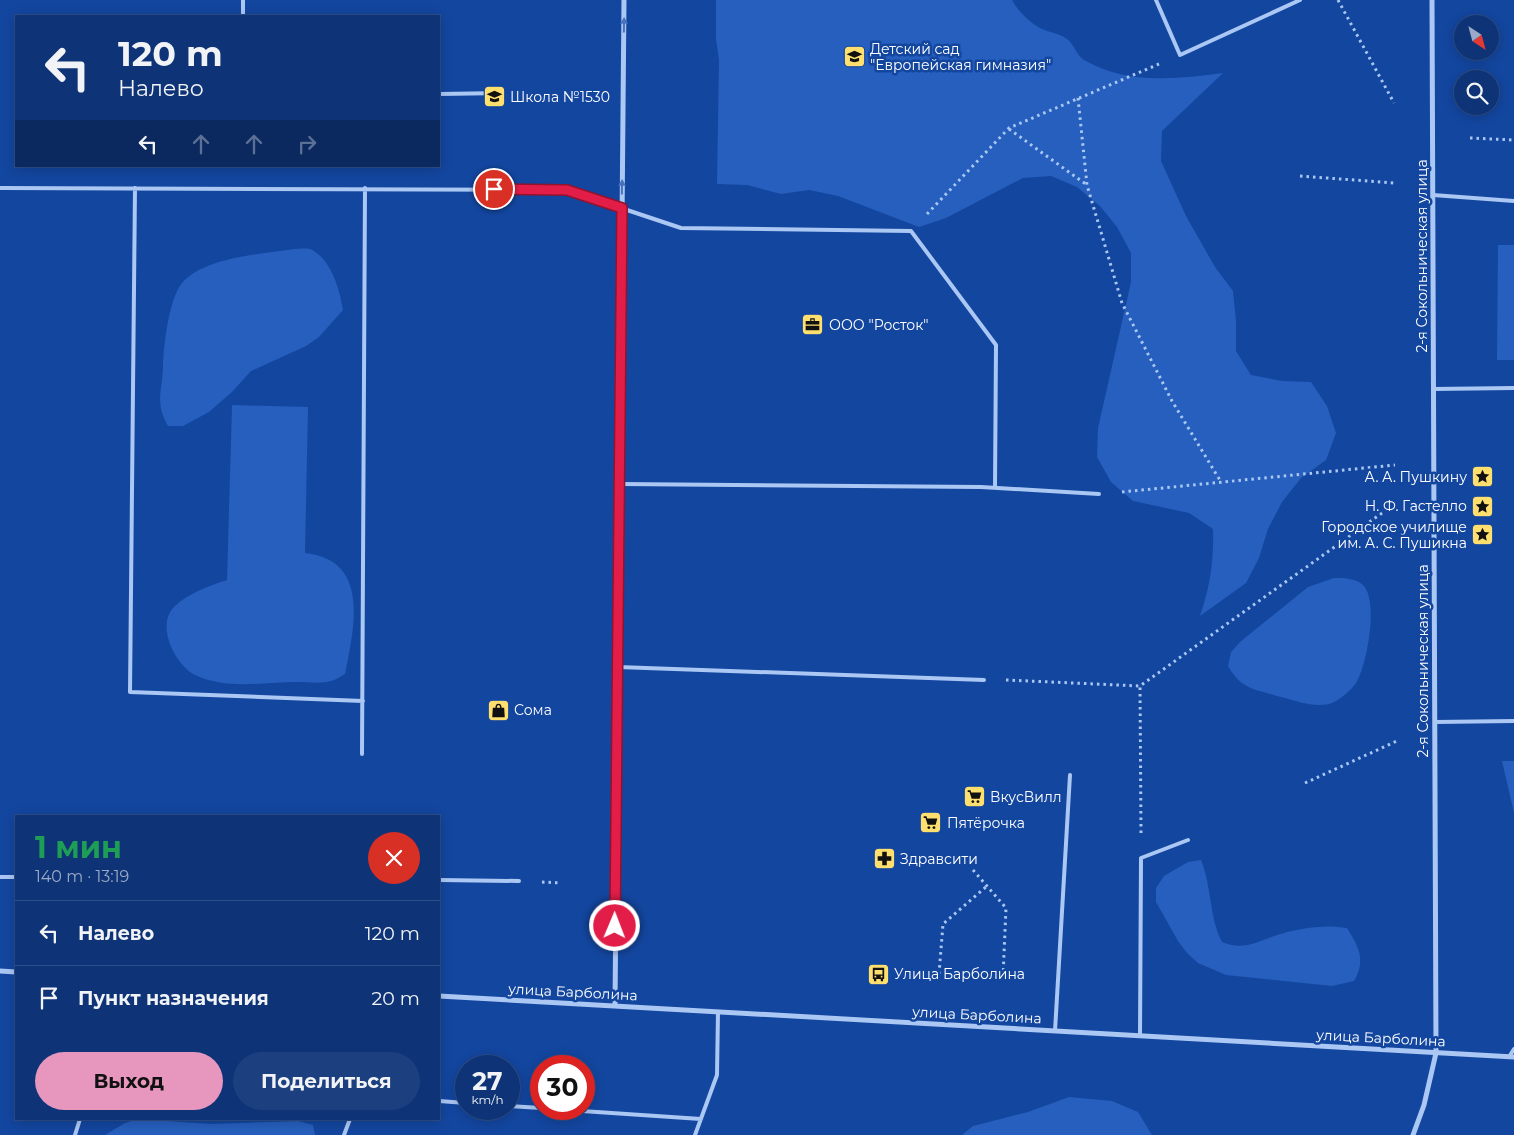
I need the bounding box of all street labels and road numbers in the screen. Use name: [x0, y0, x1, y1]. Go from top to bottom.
street label: 2-я Сокольническая улица: [1413, 159, 1431, 353]
street label: 2-я Сокольническая улица: [1414, 564, 1432, 758]
street label: улица Барболина: [507, 980, 638, 1004]
street label: улица Барболина: [911, 1003, 1042, 1027]
street label: улица Барболина: [1315, 1026, 1446, 1050]

